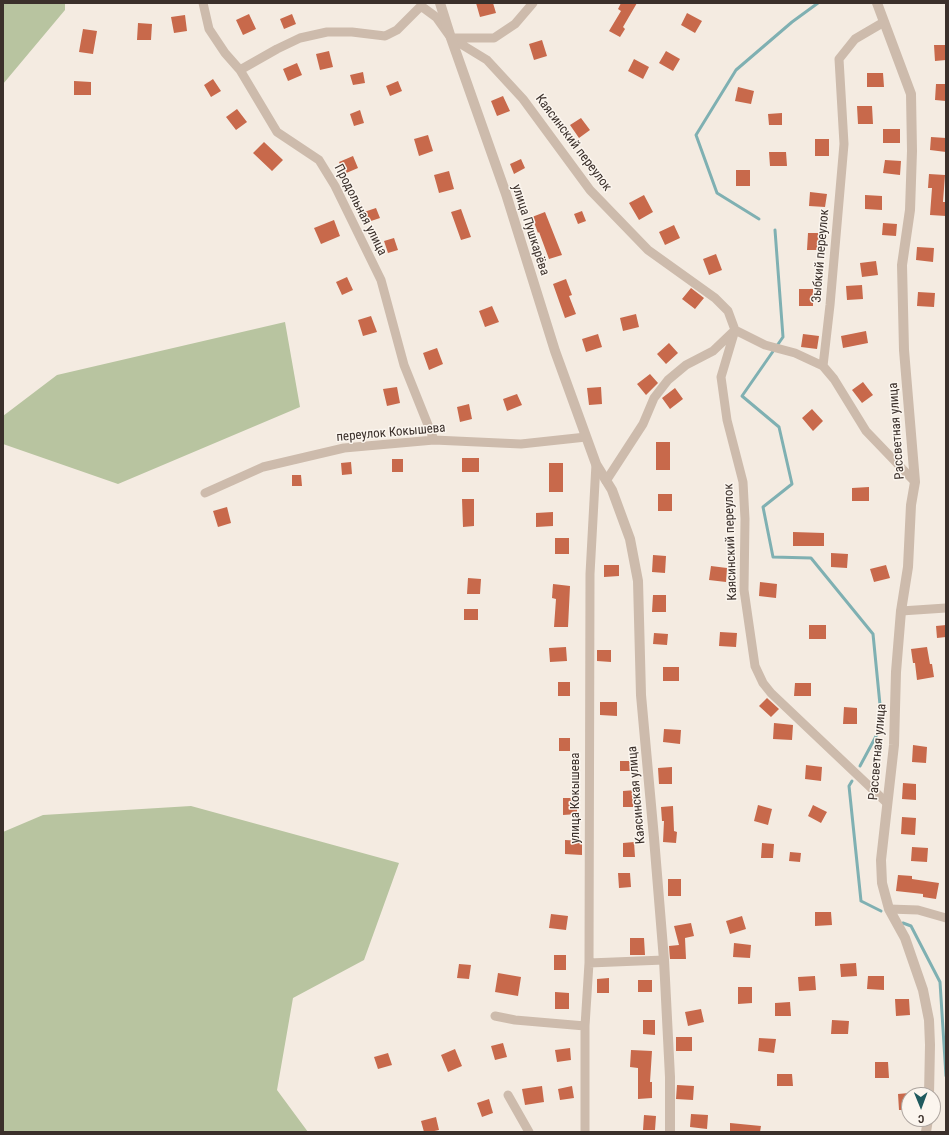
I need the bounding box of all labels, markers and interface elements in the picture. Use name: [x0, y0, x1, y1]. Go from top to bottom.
street label: Каясинский переулок: [532, 92, 614, 194]
street label: Продольная улица: [330, 162, 390, 258]
street label: улица Пушкарёва: [508, 182, 552, 278]
street label: Зыбкий переулок: [809, 209, 833, 303]
street label: Рассветная улица: [886, 382, 908, 480]
street label: переулок Кокышева: [336, 420, 446, 446]
street label: Каясинский переулок: [721, 483, 741, 601]
street label: Рассветная улица: [866, 703, 890, 801]
street label: Каясинская улица: [625, 745, 649, 845]
street label: улица Кокышева: [568, 752, 584, 844]
north arrow: [901, 1087, 941, 1127]
text: С: [918, 1112, 924, 1125]

